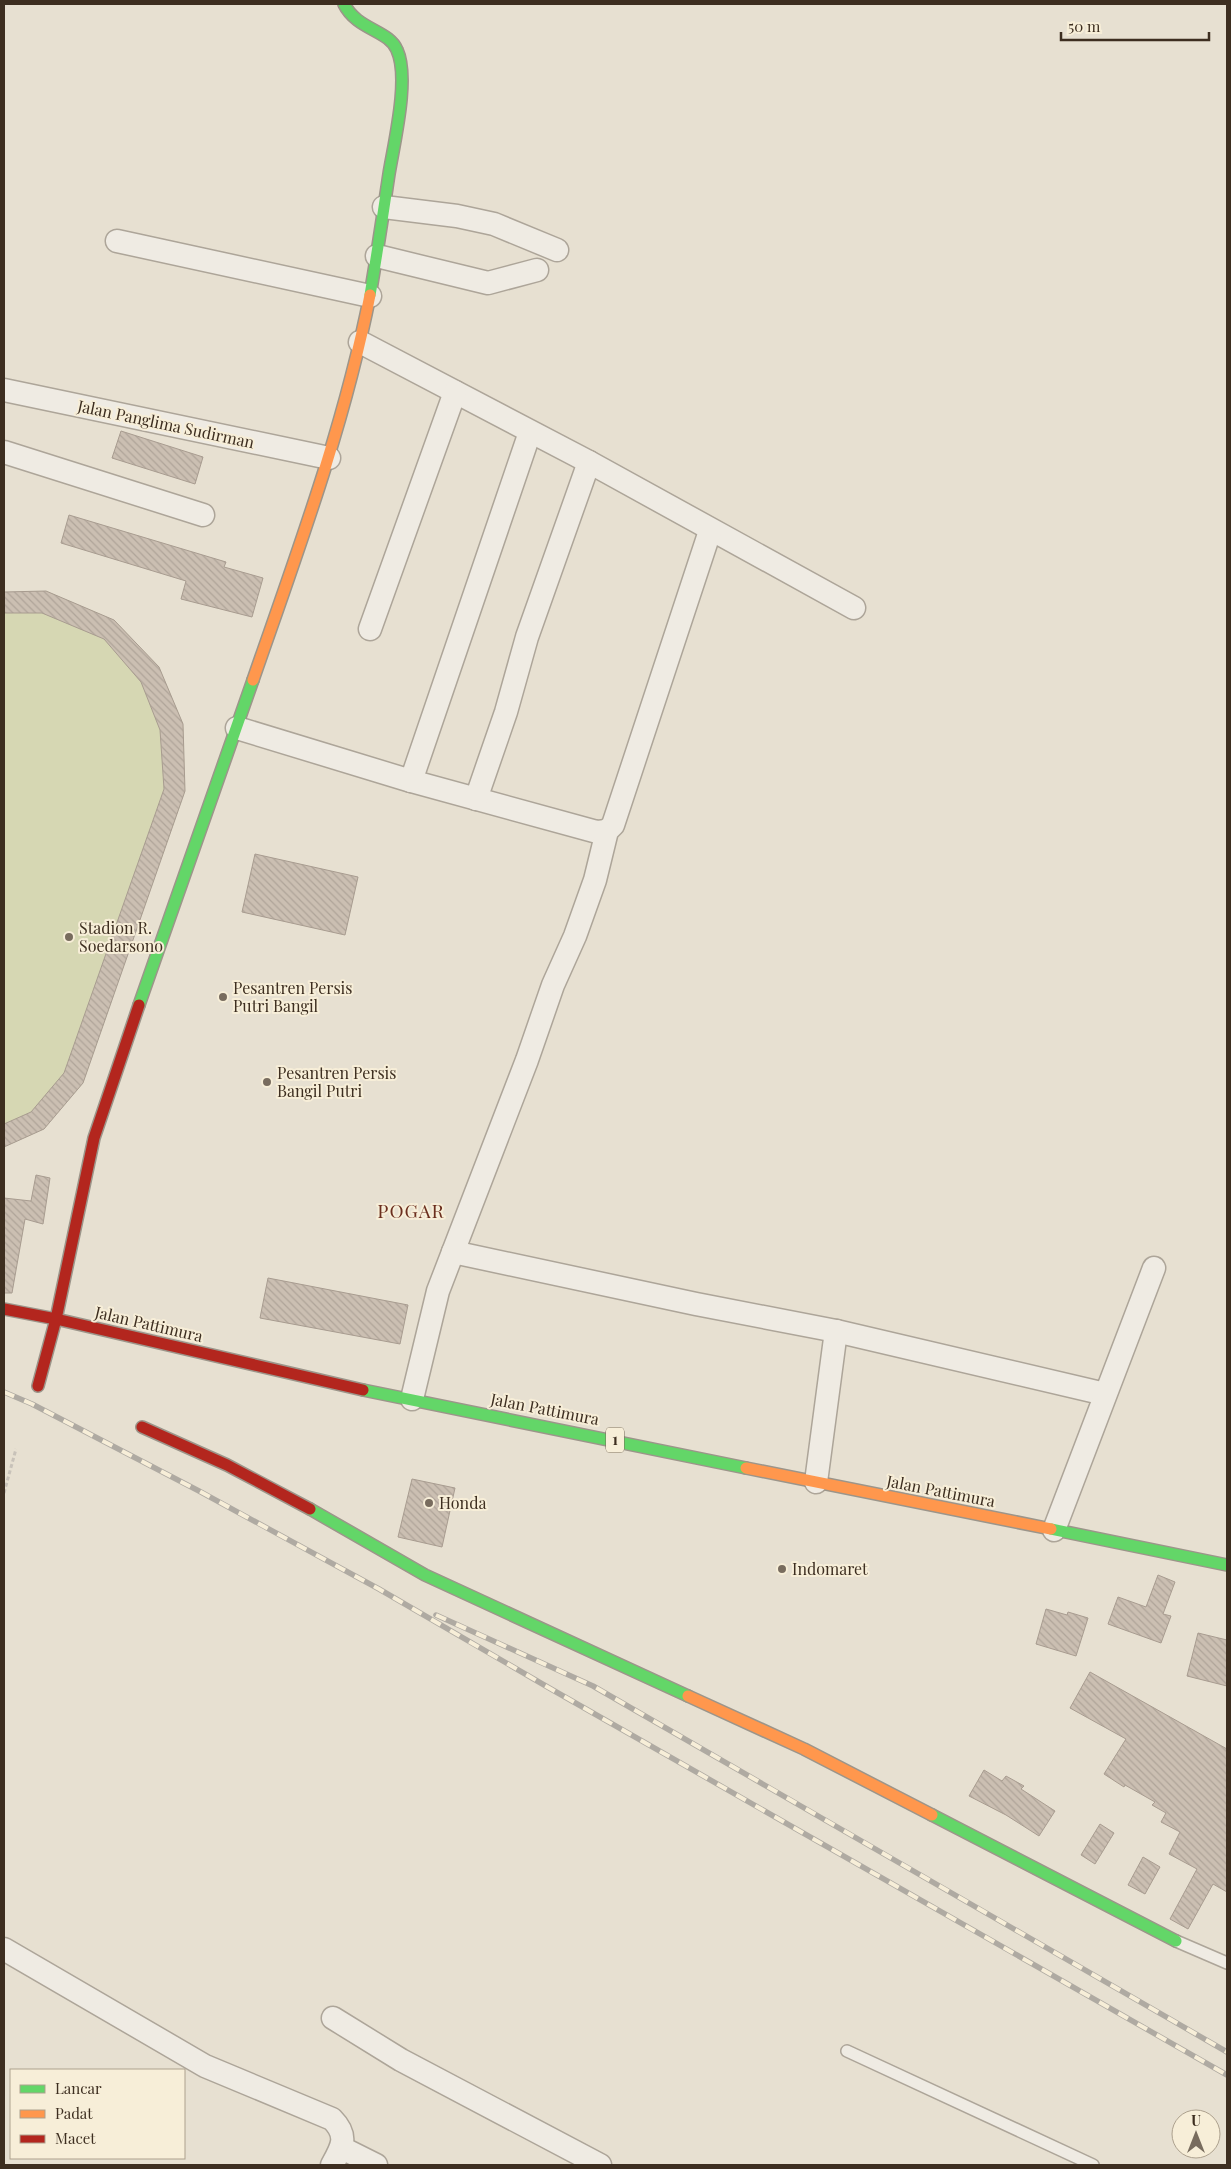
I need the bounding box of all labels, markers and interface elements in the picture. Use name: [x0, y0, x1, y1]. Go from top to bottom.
scale bar: [1061, 10, 1208, 42]
text: 50 m: [1068, 16, 1101, 36]
street label: Jalan Panglima Sudirman: [75, 394, 257, 453]
place label: Stadion R. Soedarsono: [79, 917, 163, 956]
marker: Stadion R. Soedarsono: [63, 931, 75, 943]
place label: Pesantren Persis Putri Bangil: [233, 977, 352, 1016]
marker: Pesantren Persis Putri Bangil: [217, 991, 229, 1003]
place label: Pesantren Persis Bangil Putri: [277, 1062, 396, 1101]
marker: Pesantren Persis Bangil Putri: [261, 1076, 273, 1088]
district label: POGAR: [377, 1197, 445, 1223]
street label: Jalan Pattimura: [92, 1301, 205, 1346]
street label: Jalan Pattimura: [488, 1388, 601, 1429]
road number: 1: [606, 1428, 624, 1452]
street label: Jalan Pattimura: [884, 1470, 997, 1511]
place label: Honda: [439, 1492, 486, 1513]
marker: Honda: [423, 1497, 435, 1509]
place label: Indomaret: [792, 1558, 868, 1579]
marker: Indomaret: [776, 1563, 788, 1575]
legend: [10, 2069, 185, 2159]
text: Lancar: [55, 2078, 102, 2098]
text: Padat: [55, 2103, 93, 2123]
north arrow: [1171, 2109, 1221, 2159]
text: U: [1191, 2111, 1201, 2130]
text: Macet: [55, 2128, 96, 2148]

